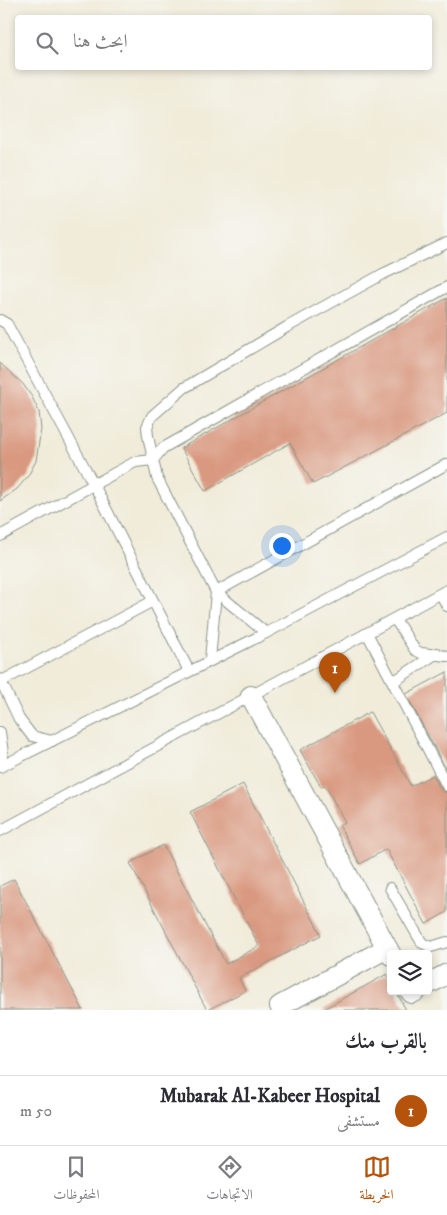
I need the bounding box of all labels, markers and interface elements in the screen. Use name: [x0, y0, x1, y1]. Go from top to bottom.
search box: [15, 15, 432, 70]
icon: search: [33, 29, 61, 57]
text: ابحث هنا: [73, 30, 128, 53]
your location: [269, 533, 295, 559]
pin: 1: [319, 652, 351, 693]
map controls: [387, 950, 432, 995]
button: layers: [387, 950, 432, 995]
text: بالقرب منك: [345, 1029, 427, 1055]
text: Mubarak Al-Kabeer Hospital: [160, 1085, 380, 1108]
text: 50 m: [20, 1101, 52, 1121]
text: 1: [408, 1101, 414, 1121]
text: مستشفى: [337, 1111, 380, 1131]
tab: المحفوظات: [53, 1153, 100, 1208]
tab: الاتجاهات: [206, 1153, 253, 1208]
tab: الخريطة: [360, 1153, 394, 1208]

